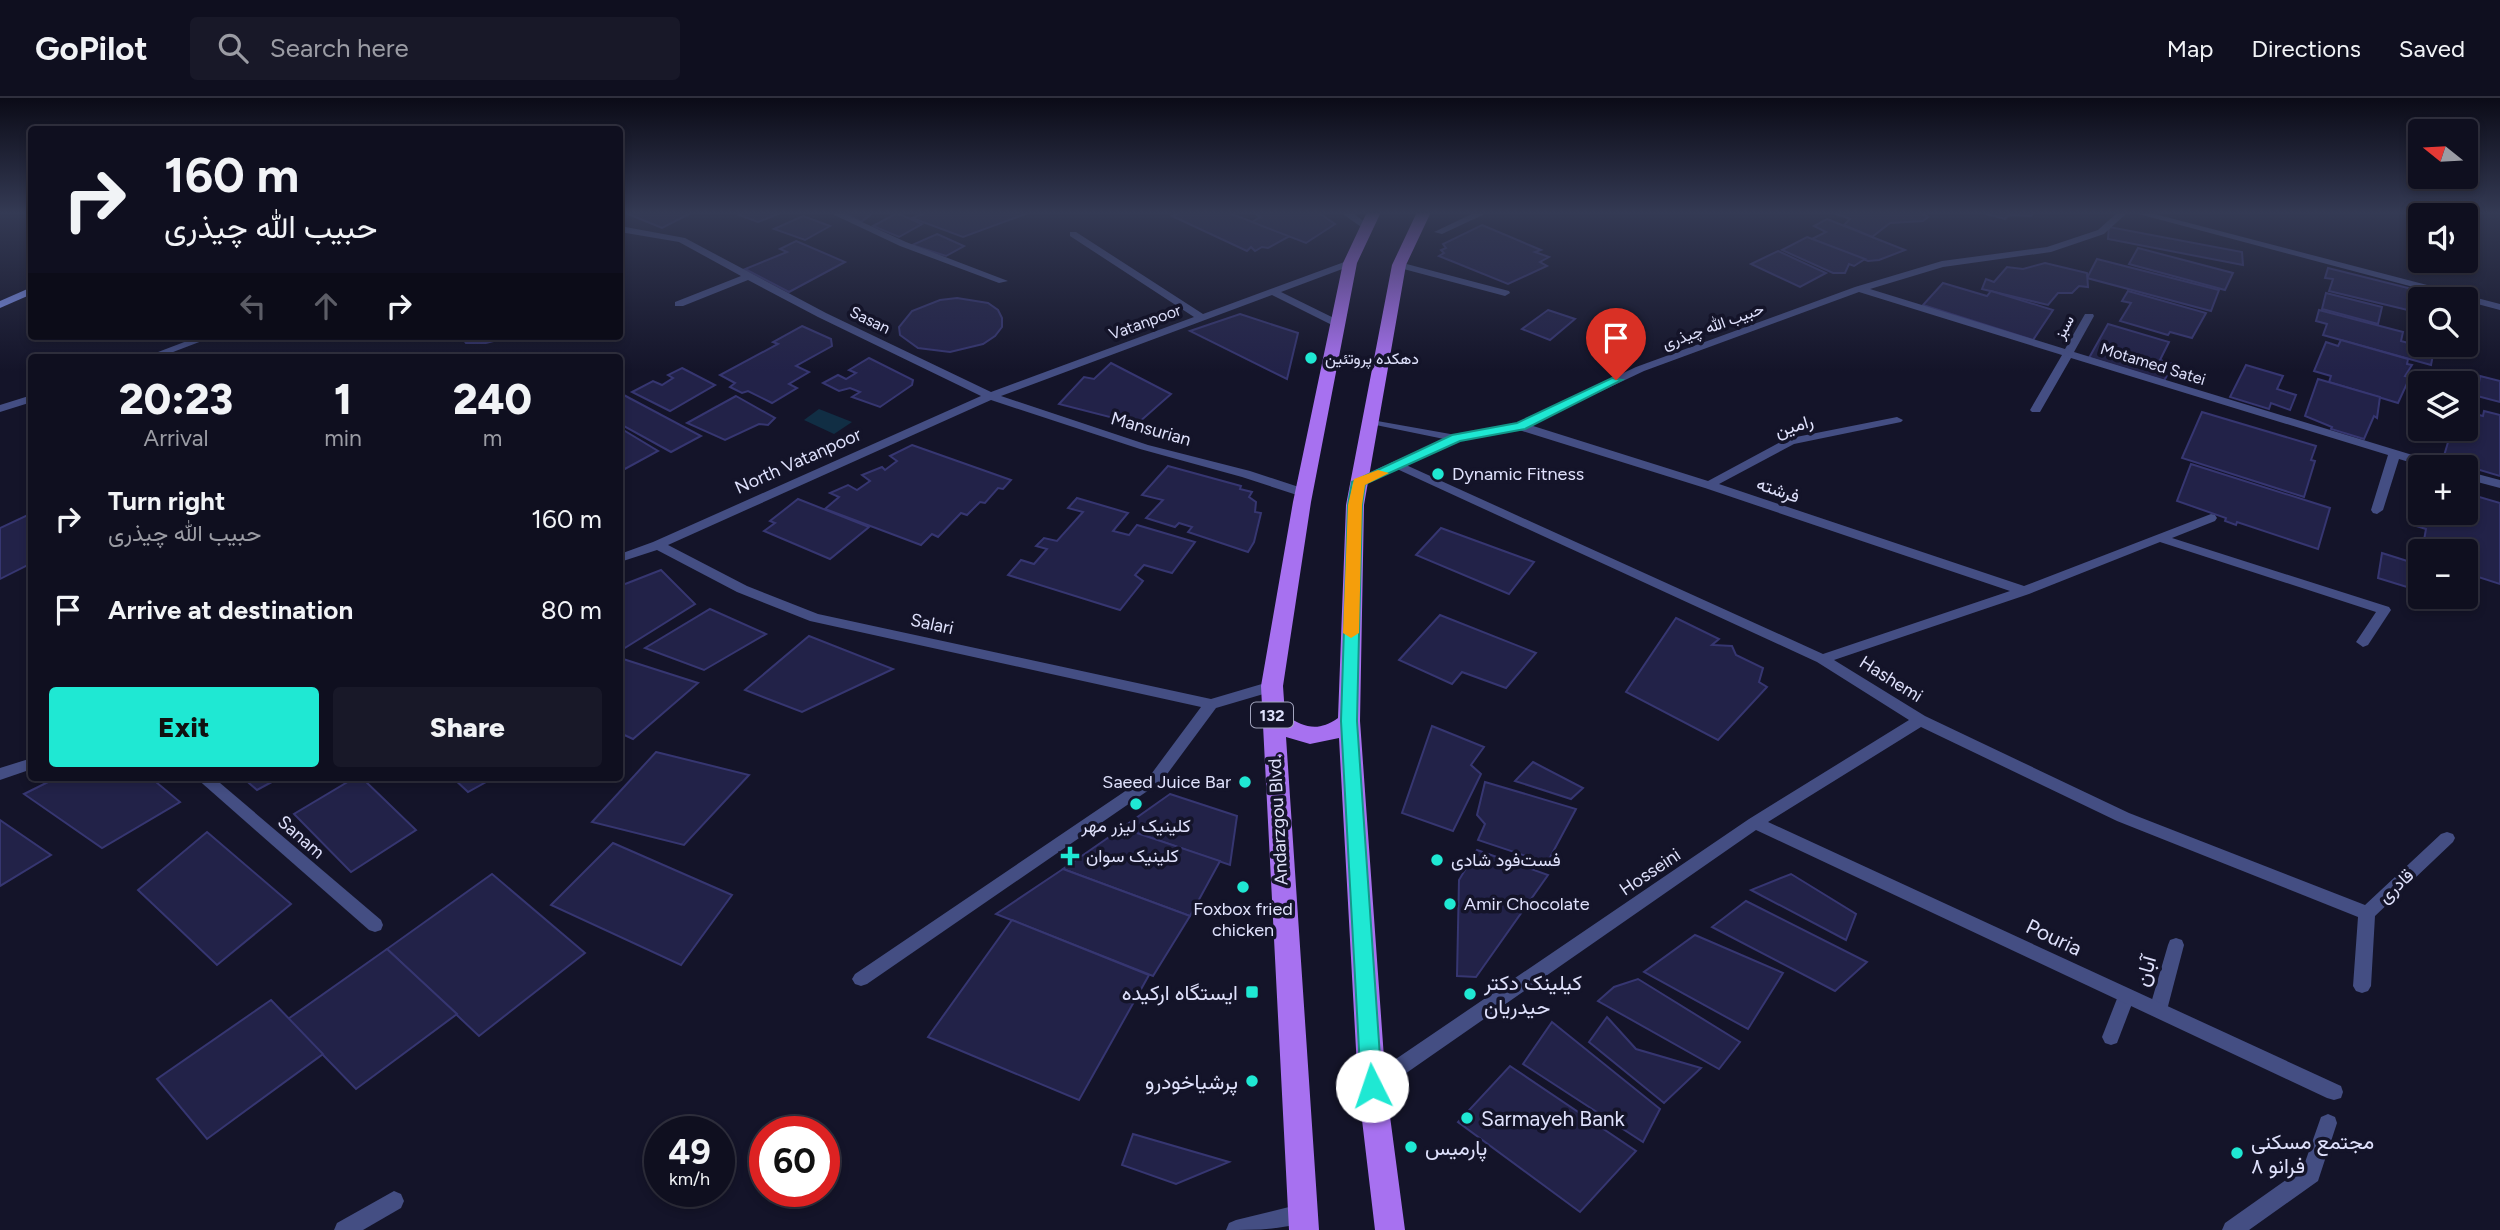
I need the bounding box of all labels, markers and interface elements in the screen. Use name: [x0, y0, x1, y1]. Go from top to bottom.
search box: [190, 17, 680, 80]
text: GoPilot: [35, 29, 148, 68]
icon: search: [214, 29, 252, 67]
text: Search here: [270, 32, 409, 64]
text: Map: [2167, 34, 2213, 63]
text: Directions: [2251, 34, 2361, 63]
text: Saved: [2399, 34, 2465, 63]
north arrow: [2408, 119, 2478, 189]
map controls: [2408, 119, 2478, 609]
text: 160 m: [164, 145, 299, 204]
icon: right: [49, 154, 140, 245]
button: sound: [2408, 203, 2478, 273]
text: حبیب الله چیذری: [164, 208, 378, 246]
icon: left: [234, 287, 272, 325]
icon: ahead: [307, 287, 345, 325]
icon: right: [380, 287, 418, 325]
button: search: [2408, 287, 2478, 357]
street label: حبیب الله چیذری: [1660, 299, 1767, 355]
street label: Vatanpoor: [1106, 300, 1184, 344]
street label: Sasan: [847, 302, 893, 338]
pin: [1586, 308, 1646, 380]
street label: سبز: [2049, 312, 2079, 344]
icon: arrive: [1597, 319, 1635, 357]
street label: Motamed Satei: [2098, 339, 2208, 389]
place label: دهکده پروتئین: [1325, 349, 1419, 370]
marker: دهکده پروتئین: [1303, 350, 1319, 366]
button: layers: [2408, 371, 2478, 441]
text: 20:23: [119, 374, 233, 425]
text: 1: [334, 374, 352, 425]
text: 240: [453, 374, 532, 425]
street label: Mansurian: [1108, 407, 1194, 451]
street label: رامین: [1772, 410, 1816, 442]
street label: North Vatanpoor: [731, 423, 865, 499]
text: Arrival: [144, 424, 209, 452]
text: min: [324, 424, 362, 452]
text: m: [483, 424, 502, 452]
button: +: [2408, 455, 2478, 525]
place label: Dynamic Fitness: [1452, 463, 1584, 485]
marker: Dynamic Fitness: [1430, 466, 1446, 482]
street label: فرشته: [1754, 472, 1802, 508]
text: Turn right: [108, 485, 225, 517]
icon: right: [49, 500, 87, 538]
text: 160 m: [531, 503, 602, 535]
text: حبیب الله چیذری: [108, 519, 262, 547]
button: −: [2408, 539, 2478, 609]
icon: arrive: [49, 591, 87, 629]
text: Arrive at destination: [108, 594, 353, 626]
text: 80 m: [541, 594, 602, 626]
street label: Salari: [908, 609, 956, 639]
street label: Hashemi: [1855, 651, 1927, 707]
button: Exit: [49, 687, 319, 767]
button: Share: [333, 687, 602, 767]
road number: 132: [1251, 702, 1293, 728]
street label: Andarzgou Blvd.: [1264, 754, 1292, 886]
place label: Saeed Juice Bar: [1102, 771, 1231, 793]
marker: Saeed Juice Bar: [1237, 774, 1253, 790]
marker: کلینیک لیزر مهر: [1128, 796, 1144, 812]
street label: Sanam: [273, 811, 329, 863]
place label: کلینیک لیزر مهر: [1080, 815, 1191, 837]
street label: Hosseini: [1615, 844, 1685, 900]
place label: کلینیک سوان: [1086, 845, 1179, 867]
marker: کلینیک سوان: [1060, 846, 1080, 866]
place label: فست‌فود شادی: [1451, 849, 1561, 871]
marker: فست‌فود شادی: [1429, 852, 1445, 868]
street label: قادری: [2374, 864, 2418, 908]
marker: Foxbox fried chicken: [1235, 879, 1251, 895]
place label: Amir Chocolate: [1464, 893, 1590, 915]
marker: Amir Chocolate: [1442, 896, 1458, 912]
place label: Foxbox fried chicken: [1193, 898, 1293, 941]
street label: Pouria: [2022, 913, 2086, 961]
street label: آبان: [2129, 951, 2162, 989]
place label: کیلینک دکتر حیدریان: [1483, 970, 1582, 1020]
place label: ایستگاه ارکیده: [1122, 980, 1238, 1006]
marker: ایستگاه ارکیده: [1244, 984, 1260, 1000]
marker: کیلینک دکتر حیدریان: [1462, 986, 1478, 1002]
position arrow: [1335, 1049, 1409, 1123]
place label: پرشیاخودرو: [1145, 1069, 1238, 1096]
marker: پرشیاخودرو: [1244, 1073, 1260, 1089]
place label: Sarmayeh Bank: [1481, 1106, 1626, 1131]
marker: Sarmayeh Bank: [1459, 1110, 1475, 1126]
speed limit sign: 60: [749, 1116, 840, 1207]
place label: مجتمع مسکنی فرانو ۸: [2251, 1129, 2374, 1179]
text: 49: [668, 1131, 711, 1173]
place label: پارمیس: [1425, 1135, 1487, 1162]
marker: پارمیس: [1403, 1139, 1419, 1155]
marker: مجتمع مسکنی فرانو ۸: [2229, 1145, 2245, 1161]
text: km/h: [669, 1168, 710, 1190]

